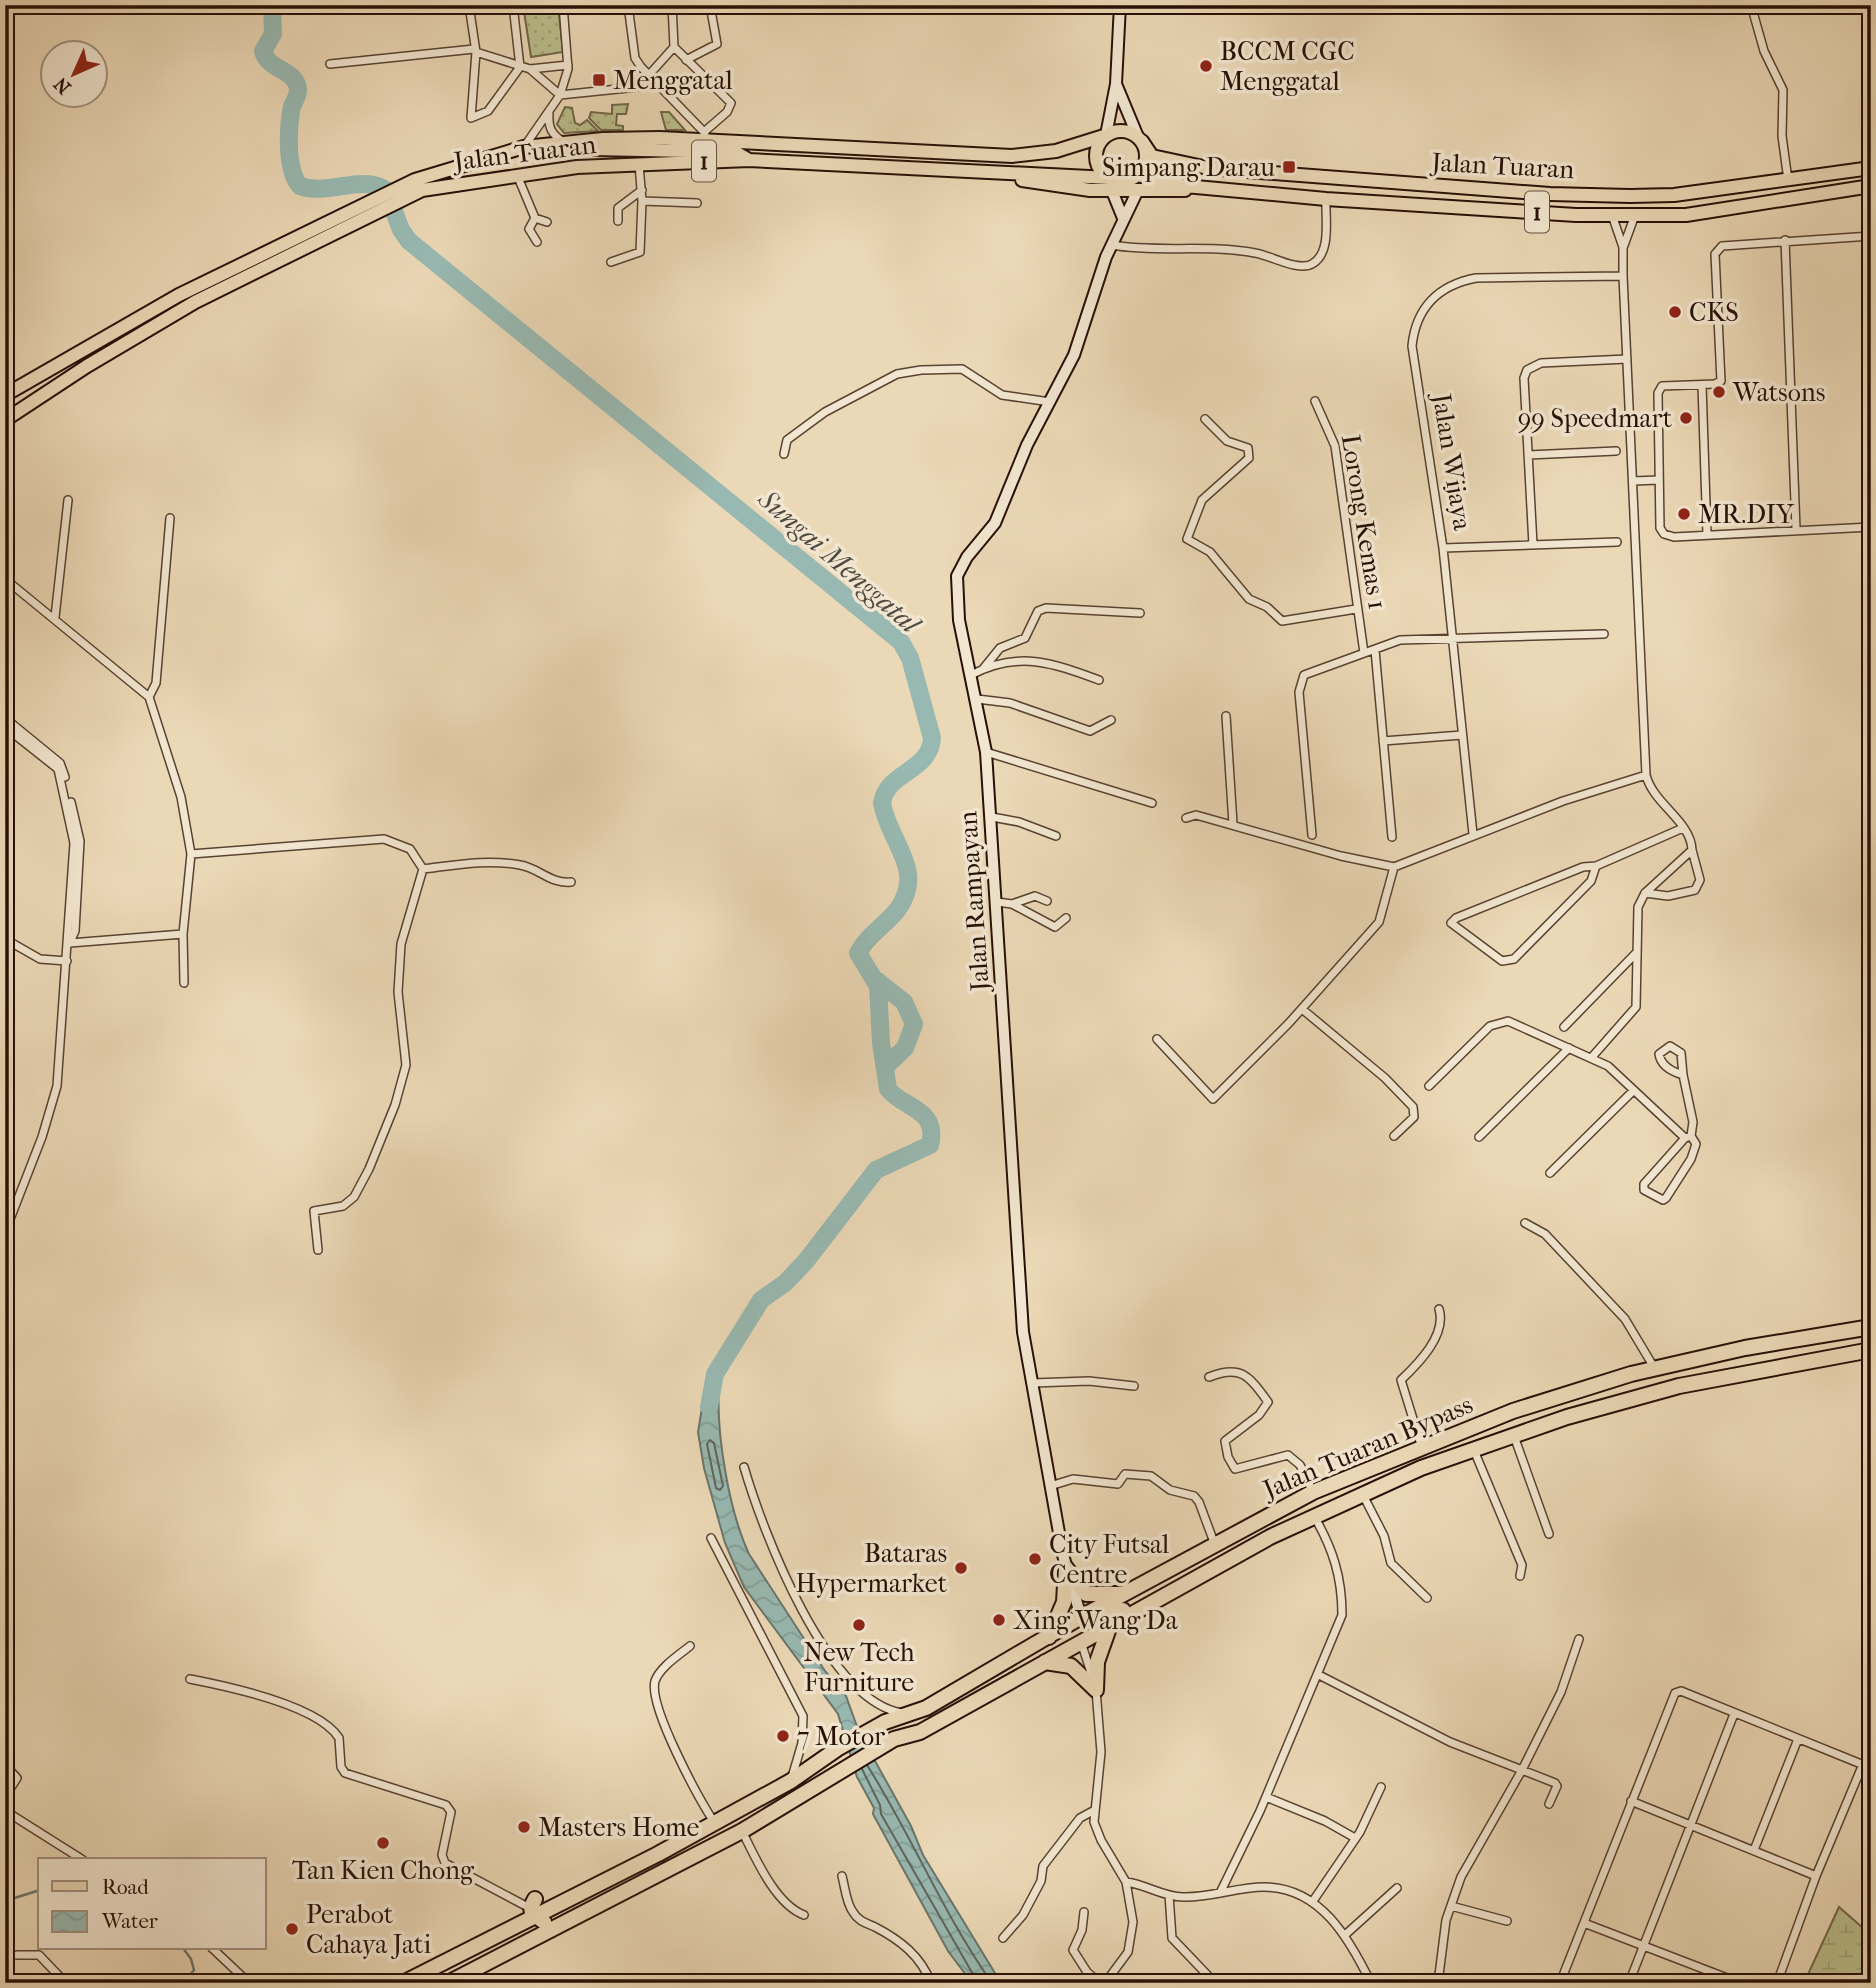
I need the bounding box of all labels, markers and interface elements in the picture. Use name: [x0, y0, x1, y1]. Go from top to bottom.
place label: BCCM CGC Menggatal: [1220, 36, 1355, 97]
north arrow: [38, 38, 108, 108]
marker: BCCM CGC Menggatal: [1198, 58, 1214, 74]
place label: Menggatal: [613, 65, 733, 96]
text: N: [49, 72, 76, 98]
marker: Menggatal: [591, 72, 607, 88]
street label: Jalan Tuaran: [450, 129, 598, 177]
road number: 1: [692, 140, 716, 182]
street label: Jalan Tuaran: [1429, 147, 1575, 185]
place label: Simpang Darau: [1102, 152, 1275, 183]
marker: Simpang Darau: [1281, 159, 1297, 175]
road number: 1: [1525, 192, 1549, 232]
place label: CKS: [1689, 297, 1739, 328]
marker: CKS: [1667, 304, 1683, 320]
place label: Watsons: [1732, 377, 1825, 408]
marker: Watsons: [1711, 384, 1727, 400]
street label: Jalan Wijaya: [1426, 389, 1478, 533]
place label: 99 Speedmart: [1518, 403, 1673, 434]
marker: 99 Speedmart: [1678, 410, 1694, 426]
street label: Lorong Kemas 1: [1335, 432, 1393, 612]
water label: Sungai Menggatal: [751, 482, 928, 642]
place label: MR.DIY: [1698, 499, 1795, 530]
marker: MR.DIY: [1676, 506, 1692, 522]
street label: Jalan Rampayan: [952, 810, 996, 994]
street label: Jalan Tuaran Bypass: [1257, 1389, 1477, 1506]
place label: City Futsal Centre: [1049, 1529, 1169, 1590]
place label: Bataras Hypermarket: [795, 1538, 948, 1599]
marker: City Futsal Centre: [1027, 1551, 1043, 1567]
marker: Bataras Hypermarket: [953, 1560, 969, 1576]
place label: Xing Wang Da: [1013, 1605, 1179, 1636]
marker: Xing Wang Da: [991, 1612, 1007, 1628]
marker: New Tech Furniture: [851, 1617, 867, 1633]
place label: New Tech Furniture: [803, 1637, 915, 1698]
place label: 7 Motor: [797, 1721, 885, 1752]
marker: 7 Motor: [775, 1728, 791, 1744]
place label: Masters Home: [538, 1812, 700, 1843]
marker: Masters Home: [516, 1819, 532, 1835]
marker: Tan Kien Chong: [375, 1835, 391, 1851]
place label: Tan Kien Chong: [292, 1855, 475, 1886]
legend: [38, 1858, 266, 1950]
text: Road: [102, 1875, 149, 1899]
place label: Perabot Cahaya Jati: [306, 1899, 431, 1960]
text: Water: [101, 1909, 158, 1933]
marker: Perabot Cahaya Jati: [284, 1921, 300, 1937]

